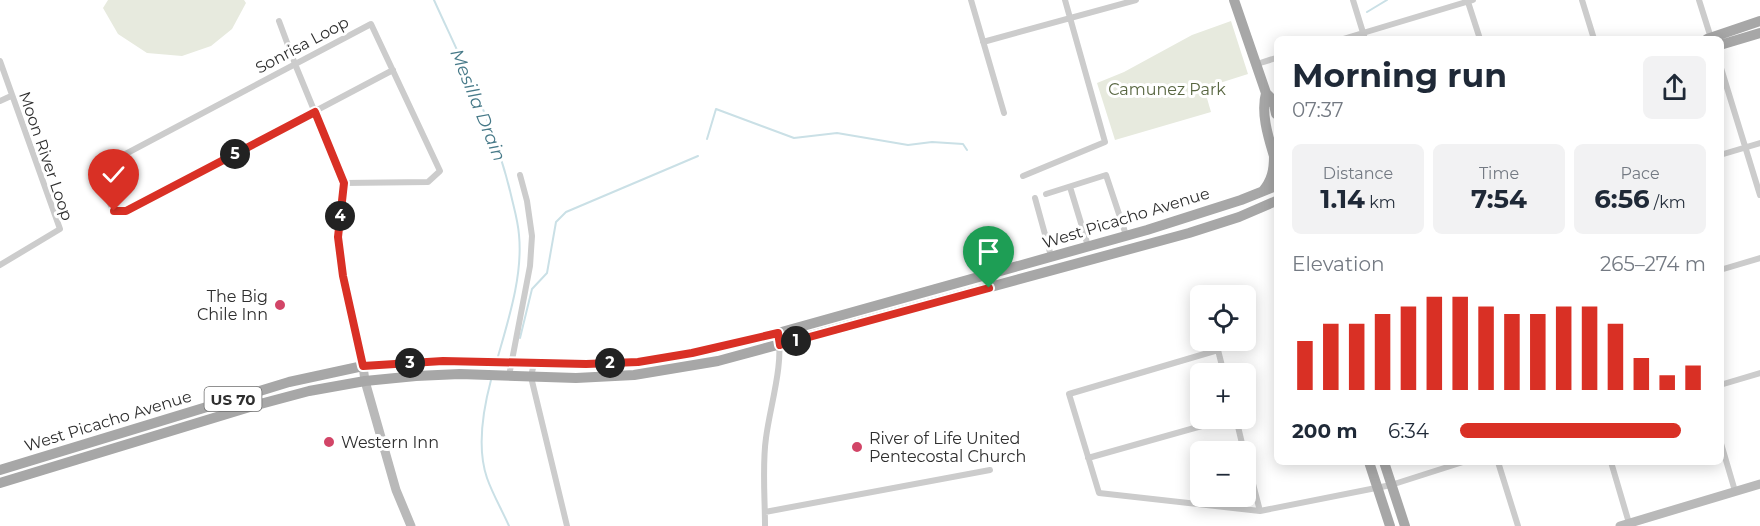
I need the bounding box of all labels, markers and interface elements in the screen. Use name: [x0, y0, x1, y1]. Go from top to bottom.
street label: Sonrisa Loop: [252, 12, 352, 78]
water label: Mesilla Drain: [445, 46, 511, 164]
text: Morning run: [1292, 55, 1507, 95]
button: share: [1643, 56, 1706, 119]
park label: Camunez Park: [1108, 80, 1226, 99]
street label: Moon River Loop: [15, 89, 77, 223]
text: 07:37: [1292, 98, 1344, 122]
pin: 5: [220, 139, 250, 169]
text: 5: [230, 144, 240, 163]
pin: [88, 149, 139, 211]
icon: check: [97, 158, 130, 191]
text: Distance: [1323, 164, 1393, 183]
text: Time: [1479, 164, 1519, 183]
text: Pace: [1620, 164, 1660, 183]
text: 1.14: [1320, 183, 1365, 215]
text: 7:54: [1471, 183, 1527, 215]
text: 6:56: [1594, 183, 1650, 215]
street label: West Picacho Avenue: [1040, 184, 1212, 252]
text: km: [1365, 193, 1396, 212]
text: /km: [1650, 193, 1686, 212]
pin: 4: [325, 201, 355, 231]
text: 4: [334, 206, 346, 225]
pin: [963, 226, 1014, 288]
icon: arrive: [972, 235, 1005, 268]
text: Elevation: [1292, 252, 1384, 276]
text: 265–274 m: [1600, 252, 1706, 276]
map controls: [1190, 285, 1256, 507]
button: locate: [1190, 285, 1256, 351]
place label: The Big Chile Inn: [197, 287, 268, 324]
marker: The Big Chile Inn: [273, 298, 287, 312]
pin: 1: [781, 326, 811, 356]
text: 1: [793, 331, 799, 350]
pin: 3: [395, 348, 425, 378]
pin: 2: [595, 348, 625, 378]
text: 3: [405, 353, 415, 372]
text: 2: [605, 353, 615, 372]
button: +: [1190, 363, 1256, 429]
street label: West Picacho Avenue: [22, 387, 194, 455]
road number: US 70: [204, 387, 262, 411]
text: 200 m: [1292, 419, 1358, 443]
text: 6:34: [1388, 419, 1429, 443]
place label: River of Life United Pentecostal Church: [869, 429, 1026, 466]
place label: Western Inn: [341, 433, 439, 452]
marker: Western Inn: [322, 435, 336, 449]
marker: River of Life United Pentecostal Church: [850, 440, 864, 454]
button: −: [1190, 441, 1256, 507]

